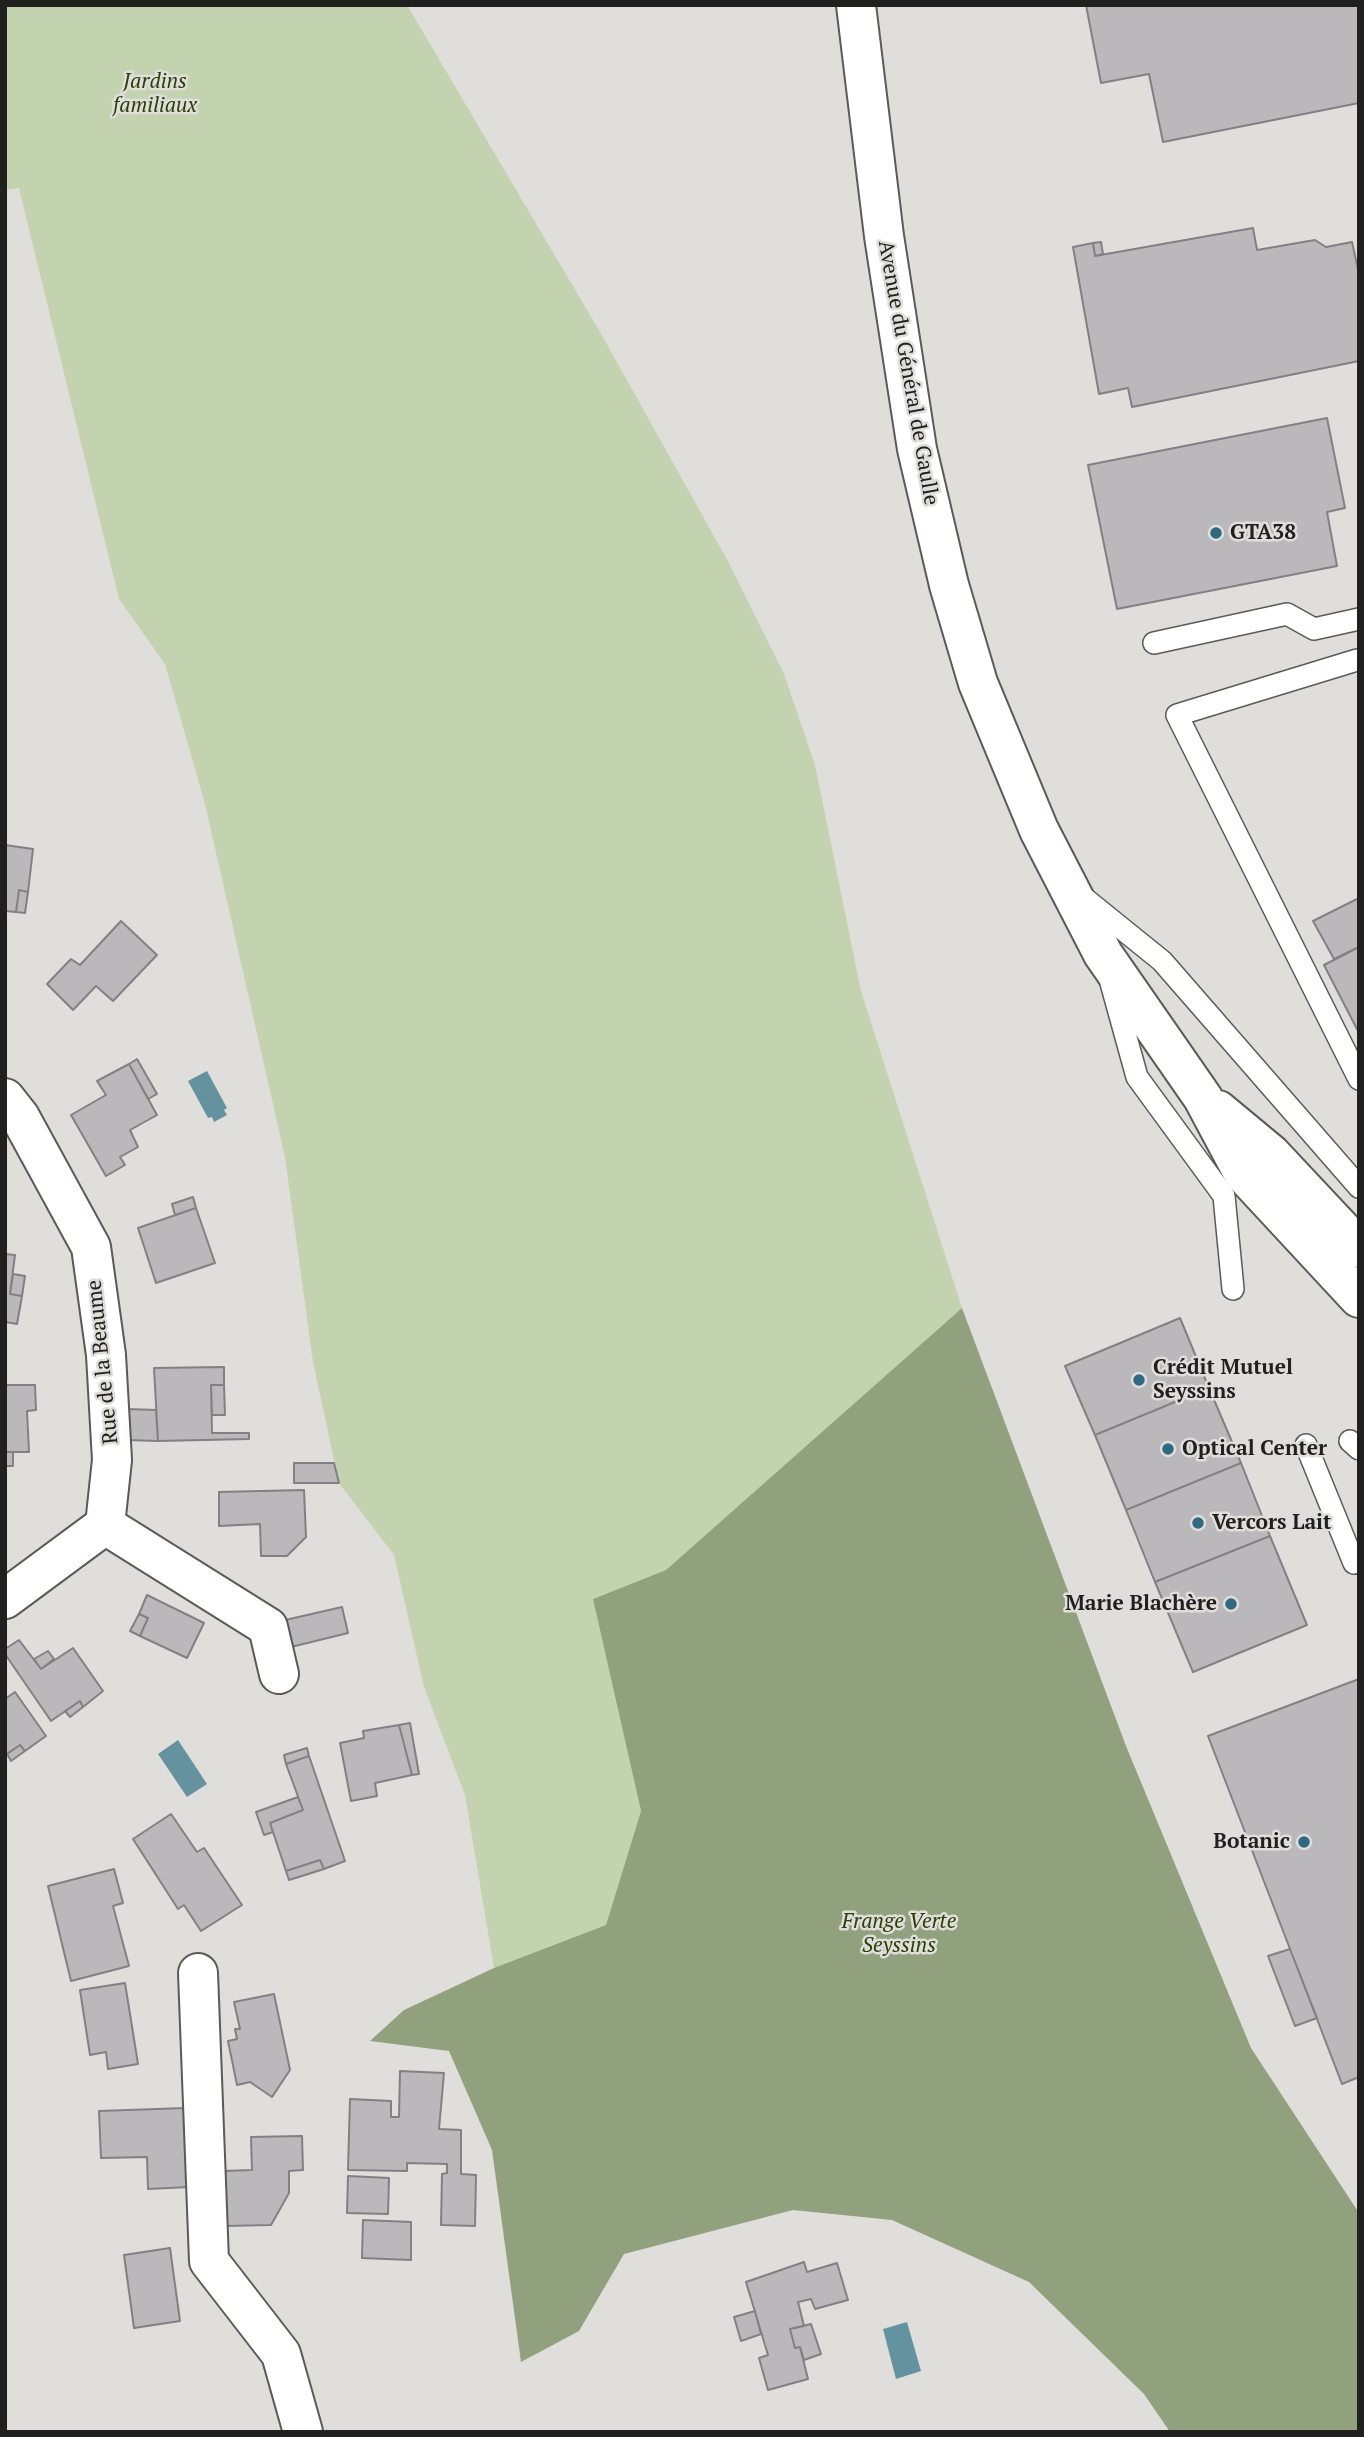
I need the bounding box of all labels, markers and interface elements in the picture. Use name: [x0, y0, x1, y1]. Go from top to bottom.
park label: Jardins familiaux: [113, 69, 197, 119]
street label: Avenue du Général de Gaulle: [872, 239, 944, 507]
place label: GTA38: [1230, 520, 1296, 546]
marker: GTA38: [1208, 525, 1224, 541]
street label: Rue de la Beaume: [82, 1279, 124, 1445]
place label: Crédit Mutuel Seyssins: [1153, 1355, 1293, 1405]
marker: Crédit Mutuel Seyssins: [1131, 1372, 1147, 1388]
place label: Optical Center: [1182, 1436, 1327, 1462]
marker: Optical Center: [1160, 1441, 1176, 1457]
place label: Vercors Lait: [1212, 1510, 1331, 1536]
marker: Vercors Lait: [1190, 1515, 1206, 1531]
place label: Marie Blachère: [1065, 1591, 1217, 1617]
marker: Marie Blachère: [1223, 1596, 1239, 1612]
place label: Botanic: [1213, 1829, 1290, 1855]
marker: Botanic: [1296, 1834, 1312, 1850]
park label: Frange Verte Seyssins: [842, 1909, 956, 1959]

